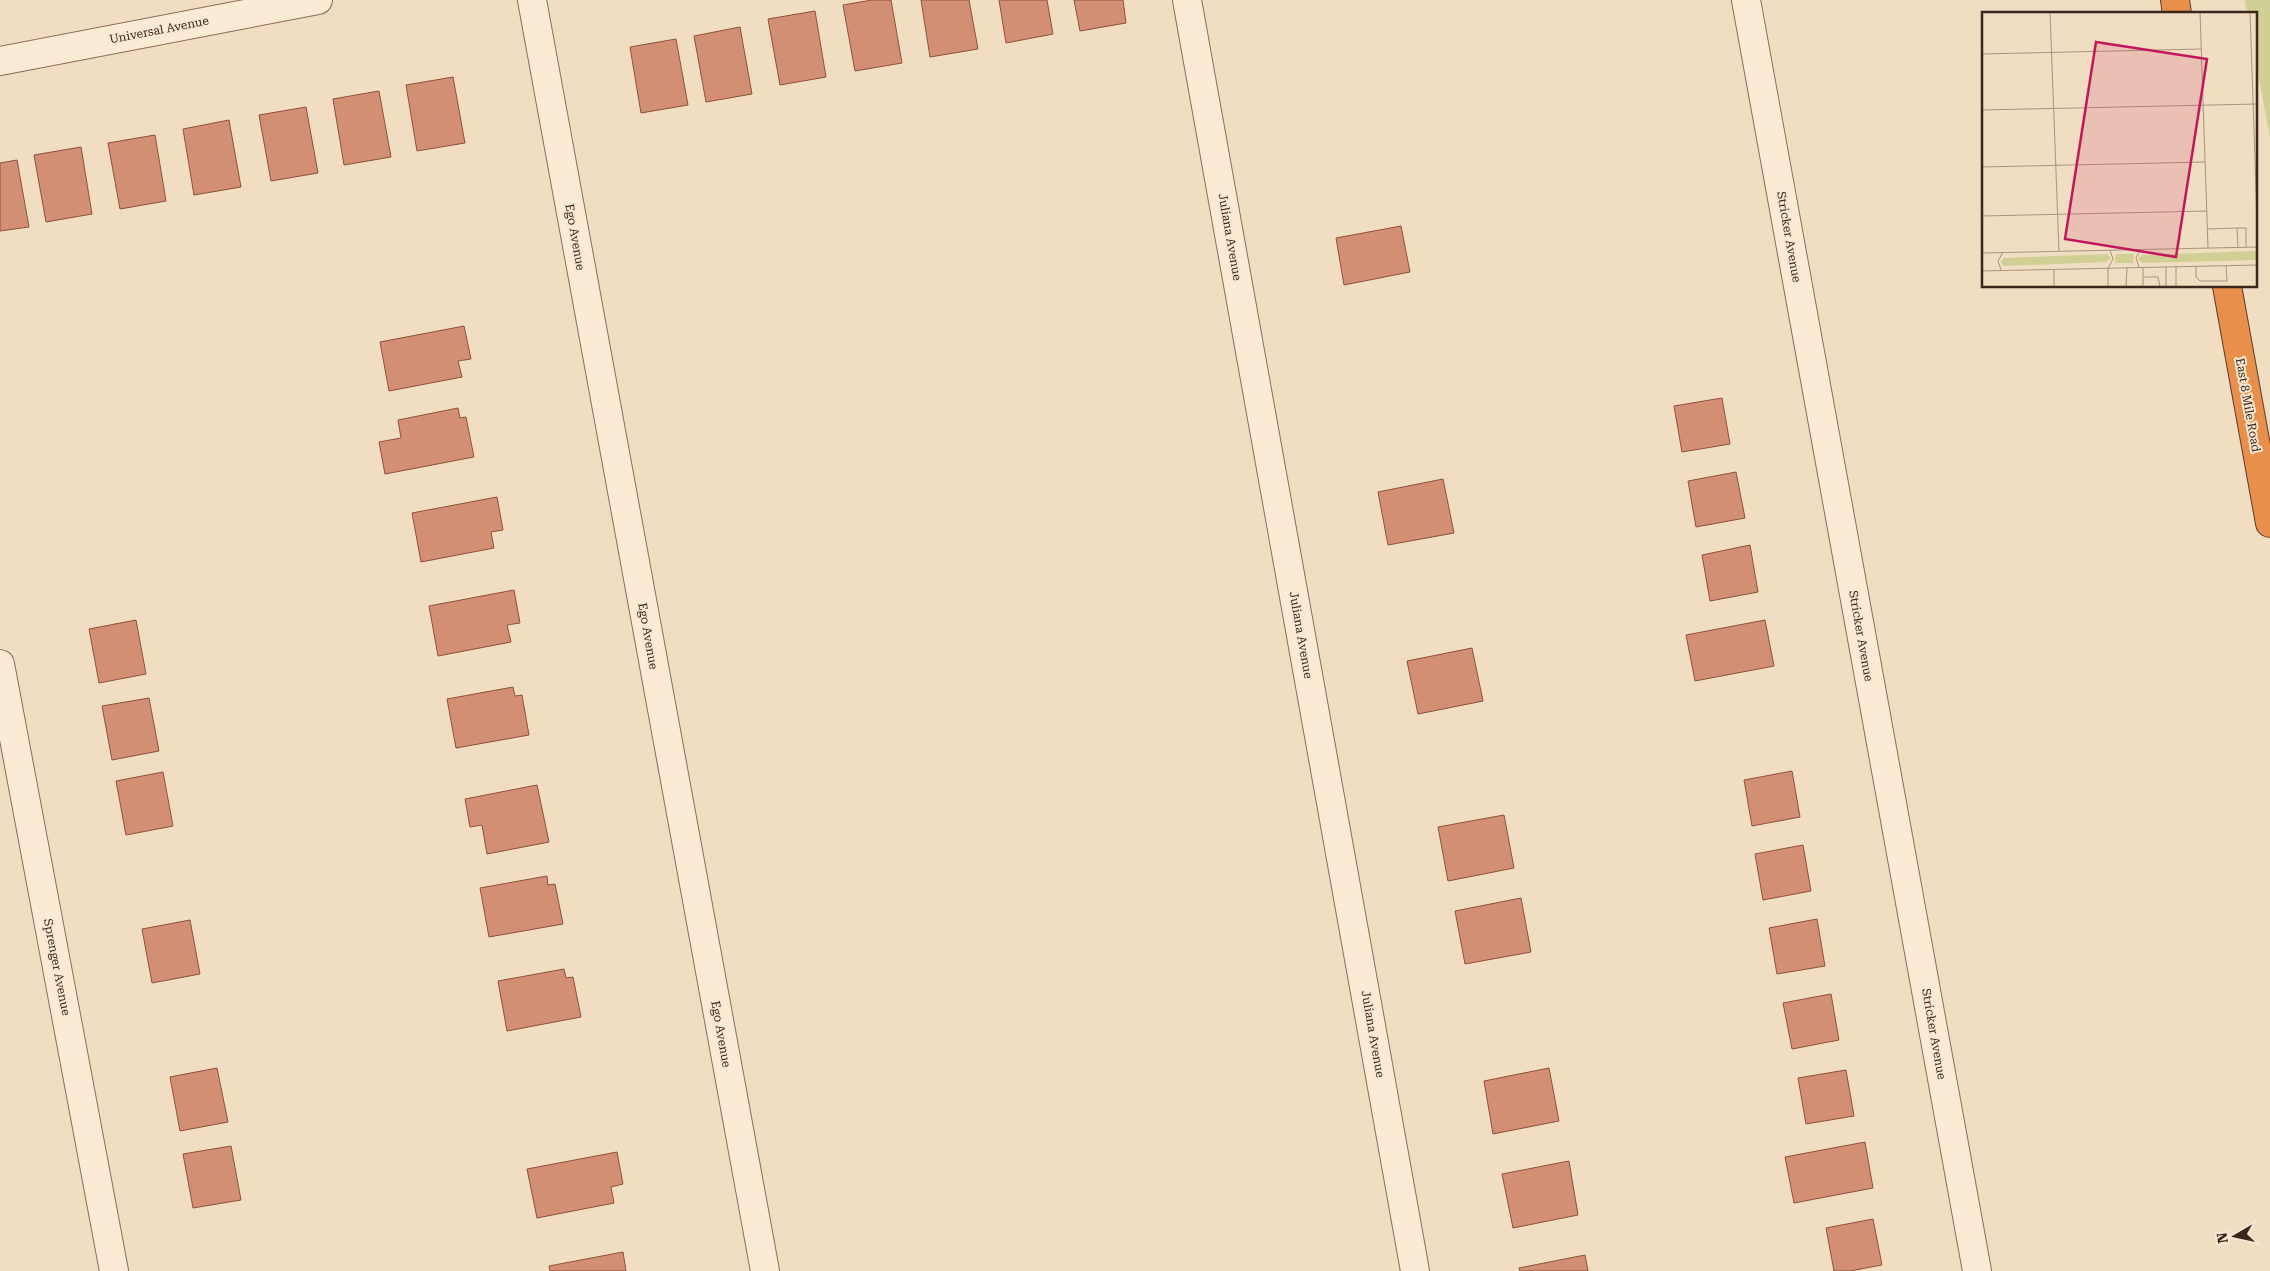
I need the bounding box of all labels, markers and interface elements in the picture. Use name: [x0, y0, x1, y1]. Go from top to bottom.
inset map: [1982, 12, 2258, 288]
street label: Universal Avenue: [108, 13, 210, 47]
street label: Stricker Avenue: [1774, 190, 1804, 284]
street label: Juliana Avenue: [1215, 192, 1245, 282]
street label: Ego Avenue: [562, 202, 588, 272]
street label: East 8 Mile Road: [2233, 357, 2263, 453]
street label: Stricker Avenue: [1846, 589, 1876, 683]
street label: Juliana Avenue: [1286, 590, 1316, 680]
street label: Ego Avenue: [635, 601, 661, 671]
street label: Sprenger Avenue: [41, 917, 73, 1017]
street label: Stricker Avenue: [1919, 987, 1949, 1081]
street label: Juliana Avenue: [1358, 989, 1388, 1079]
street label: Ego Avenue: [708, 999, 734, 1069]
north arrow: [2210, 1211, 2260, 1261]
text: N: [2213, 1231, 2231, 1245]

